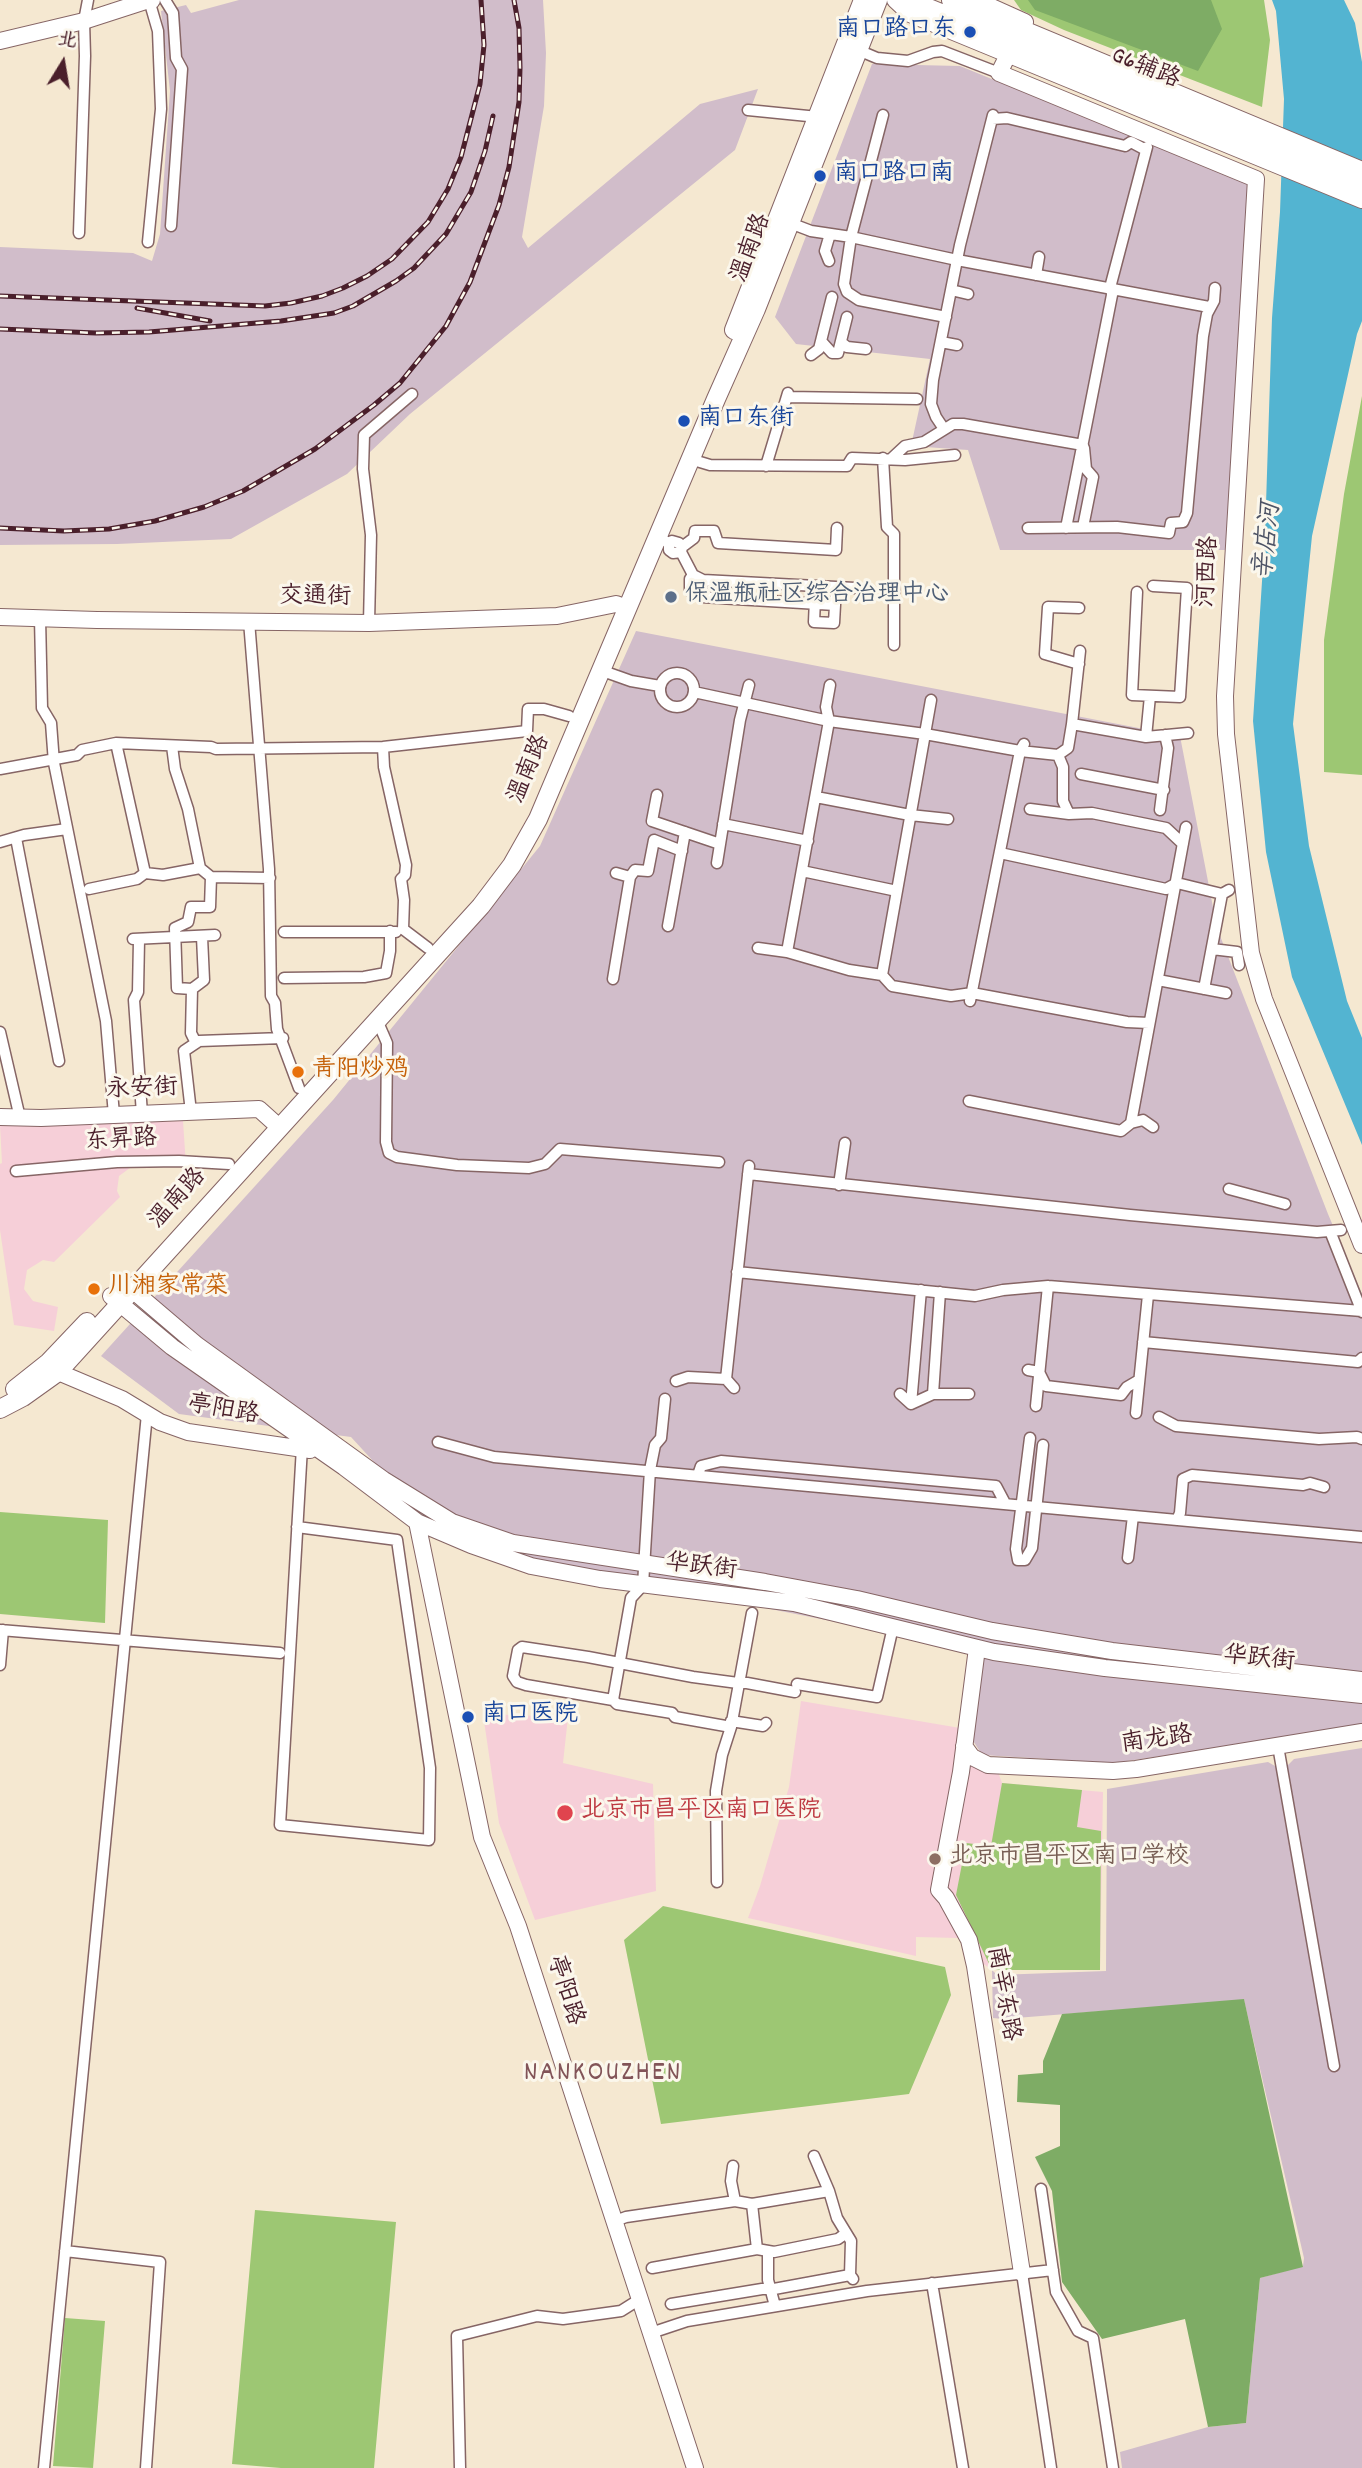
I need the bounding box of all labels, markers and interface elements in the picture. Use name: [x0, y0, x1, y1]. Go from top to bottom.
place label: 南口路口东: [836, 18, 956, 46]
marker: 南口路口东: [962, 24, 978, 40]
text: 北: [55, 27, 79, 57]
north arrow: [28, 28, 98, 98]
street label: G6辅路: [1106, 43, 1184, 97]
place label: 南口路口南: [834, 162, 954, 190]
marker: 南口路口南: [812, 168, 828, 184]
street label: 温南路: [727, 210, 779, 288]
place label: 南口东街: [698, 407, 794, 435]
marker: 南口东街: [676, 413, 692, 429]
water label: 辛店河: [1250, 501, 1290, 581]
street label: 河西路: [1194, 535, 1226, 609]
place label: 保温瓶社区综合治理中心: [685, 583, 949, 611]
street label: 交通街: [279, 584, 351, 614]
marker: 保温瓶社区综合治理中心: [663, 589, 679, 605]
street label: 温南路: [504, 731, 558, 809]
place label: 青阳炒鸡: [312, 1058, 408, 1086]
marker: 青阳炒鸡: [290, 1064, 306, 1080]
street label: 永安街: [106, 1075, 178, 1107]
street label: 东昇路: [84, 1126, 158, 1158]
street label: 温南路: [144, 1164, 214, 1236]
place label: 川湘家常菜: [108, 1275, 228, 1303]
marker: 川湘家常菜: [86, 1281, 102, 1297]
street label: 亭阳路: [185, 1392, 261, 1432]
street label: 华跃街: [664, 1550, 738, 1588]
street label: 华跃街: [1222, 1643, 1296, 1679]
place label: 南口医院: [482, 1703, 578, 1731]
marker: 南口医院: [460, 1709, 476, 1725]
street label: 南龙路: [1119, 1723, 1195, 1761]
place label: 北京市昌平区南口医院: [581, 1799, 821, 1827]
marker: 北京市昌平区南口医院: [555, 1803, 575, 1823]
place label: 北京市昌平区南口学校: [949, 1845, 1189, 1873]
marker: 北京市昌平区南口学校: [927, 1851, 943, 1867]
street label: 南辛东路: [978, 1944, 1024, 2044]
street label: 亭阳路: [538, 1952, 588, 2030]
district label: NANKOUZHEN: [525, 2058, 681, 2092]

